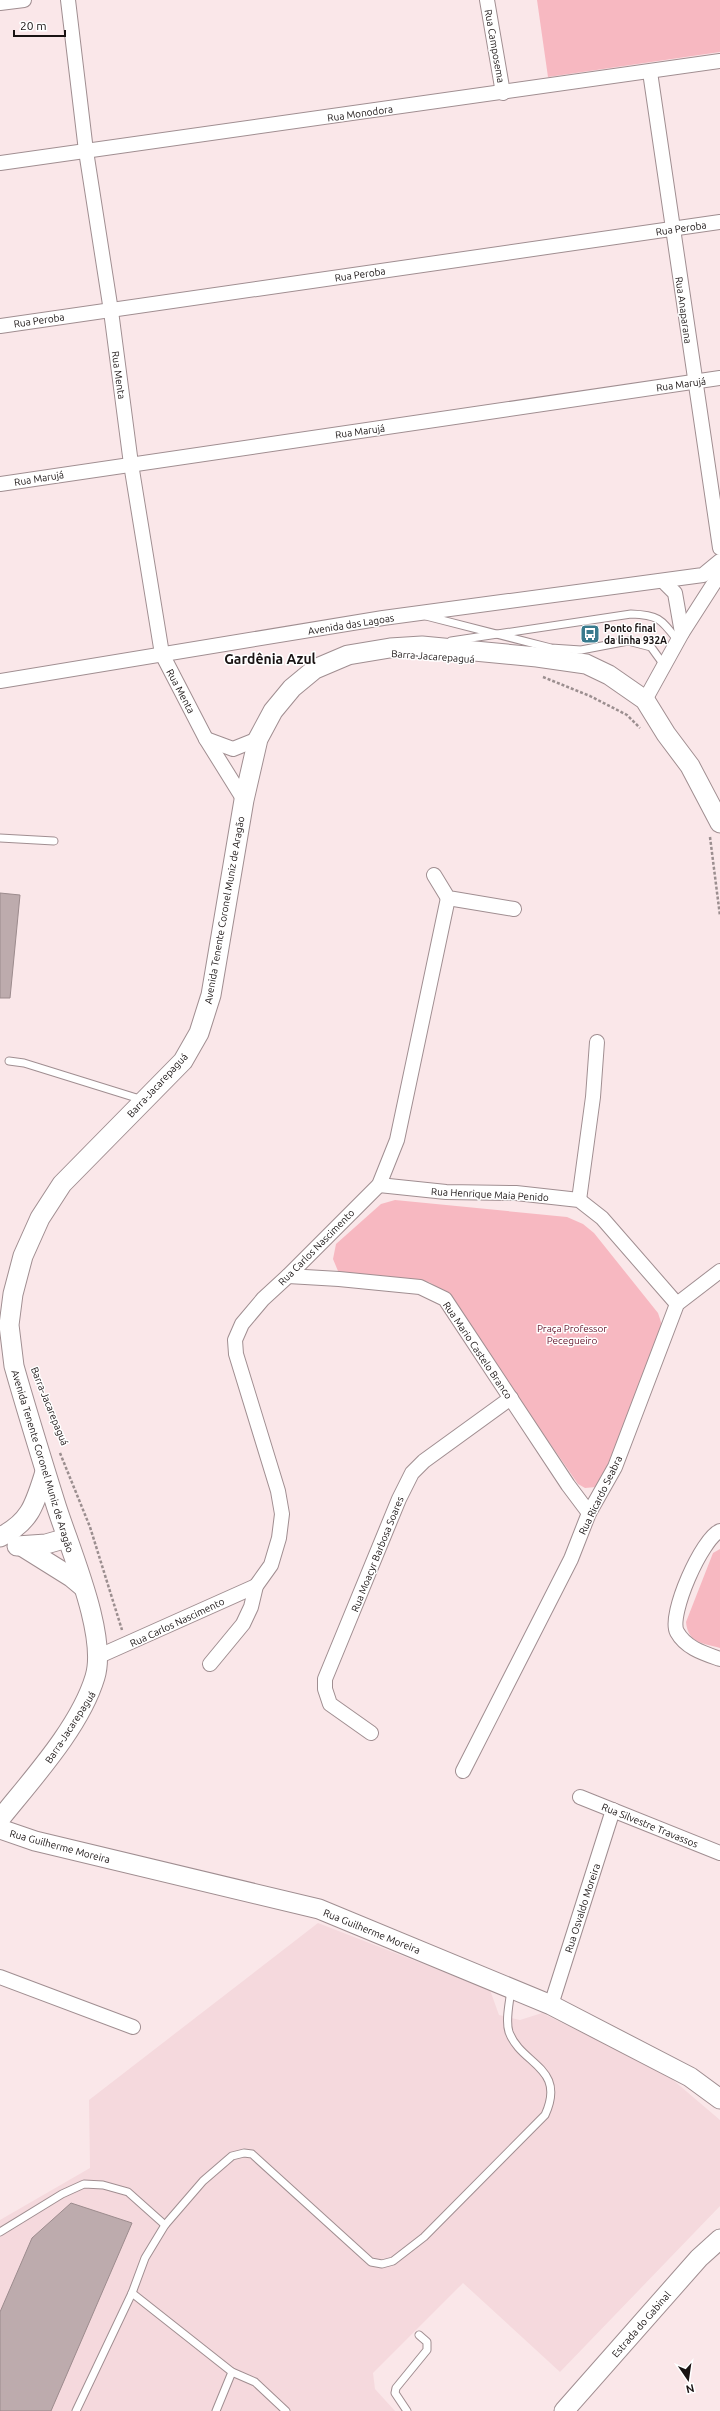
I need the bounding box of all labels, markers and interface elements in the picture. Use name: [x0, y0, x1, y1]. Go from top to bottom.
street label: Rua Camposema: [483, 8, 506, 84]
scale bar: [14, 12, 65, 38]
text: 20 m: [20, 19, 47, 32]
street label: Rua Monodora: [327, 103, 394, 124]
street label: Rua Peroba: [655, 219, 707, 238]
street label: Rua Peroba: [334, 265, 386, 284]
street label: Rua Anaparana: [673, 276, 694, 344]
street label: Rua Peroba: [13, 311, 65, 330]
street label: Rua Menta: [110, 350, 127, 400]
street label: Rua Marujá: [655, 376, 707, 393]
street label: Rua Marujá: [334, 423, 386, 440]
street label: Rua Marujá: [13, 469, 65, 488]
street label: Avenida das Lagoas: [307, 612, 395, 637]
bus stop icon: Ponto final da linha 932A: [579, 623, 601, 645]
place label: Ponto final da linha 932A: [604, 623, 667, 646]
street label: Barra-Jacarepaguá: [391, 648, 475, 665]
district label: Gardênia Azul: [224, 651, 316, 667]
street label: Rua Menta: [164, 667, 197, 715]
street label: Avenida Tenente Coronel Muniz de Aragão: [203, 815, 246, 1005]
street label: Barra-Jacarepaguá: [125, 1051, 190, 1120]
street label: Rua Henrique Maia Penido: [431, 1186, 549, 1203]
street label: Rua Carlos Nascimento: [276, 1207, 357, 1288]
street label: Rua Mario Castelo Branco: [441, 1300, 514, 1401]
park label: Praça Professor Pecegueiro: [537, 1323, 607, 1346]
street label: Barra-Jacarepaguá: [29, 1365, 70, 1447]
street label: Avenida Tenente Coronel Muniz de Aragão: [9, 1368, 76, 1554]
street label: Rua Ricardo Seabra: [577, 1454, 624, 1536]
street label: Rua Moacyr Barbosa Soares: [349, 1495, 406, 1613]
street label: Rua Carlos Nascimento: [128, 1596, 226, 1649]
street label: Barra-Jacarepaguá: [43, 1689, 98, 1765]
street label: Rua Silvestre Travassos: [600, 1801, 700, 1850]
street label: Rua Guilherme Moreira: [8, 1828, 111, 1865]
street label: Rua Osvaldo Moreira: [563, 1862, 602, 1954]
street label: Rua Guilherme Moreira: [322, 1907, 422, 1956]
street label: Estrada do Gabinal: [610, 2289, 673, 2359]
north arrow: [668, 2359, 708, 2399]
text: N: [685, 2382, 696, 2396]

